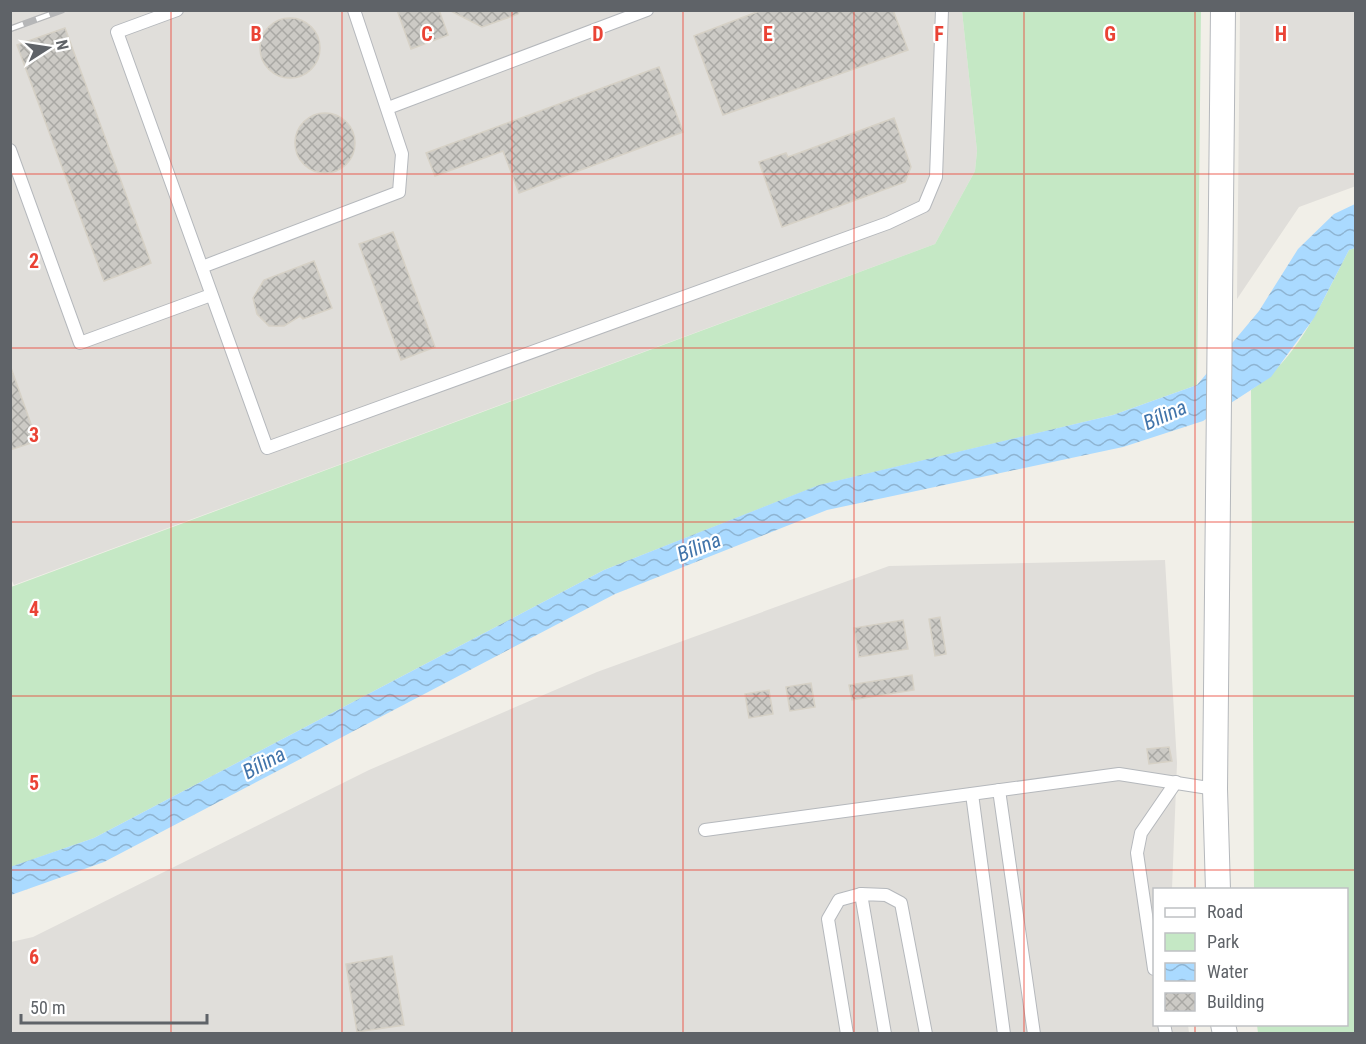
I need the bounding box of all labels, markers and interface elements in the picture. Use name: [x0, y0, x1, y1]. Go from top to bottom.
north arrow: [18, 18, 78, 78]
text: B: [250, 22, 262, 46]
text: C: [421, 22, 433, 46]
text: D: [592, 22, 604, 46]
text: E: [763, 22, 773, 46]
text: F: [934, 22, 944, 46]
text: G: [1104, 22, 1116, 46]
text: H: [1275, 22, 1287, 46]
text: N: [52, 38, 72, 52]
text: 2: [29, 249, 39, 273]
water label: Bílina: [1140, 395, 1190, 435]
text: 3: [29, 423, 39, 447]
water label: Bílina: [674, 527, 724, 567]
text: 4: [29, 597, 39, 621]
water label: Bílina: [239, 742, 289, 784]
text: 5: [29, 771, 39, 795]
legend: [1153, 888, 1348, 1026]
text: Road: [1207, 901, 1243, 922]
text: Park: [1207, 931, 1239, 952]
text: 6: [29, 945, 39, 969]
text: Water: [1207, 961, 1249, 982]
scale bar: [21, 987, 207, 1025]
text: Building: [1207, 991, 1264, 1012]
text: 50 m: [30, 997, 65, 1018]

